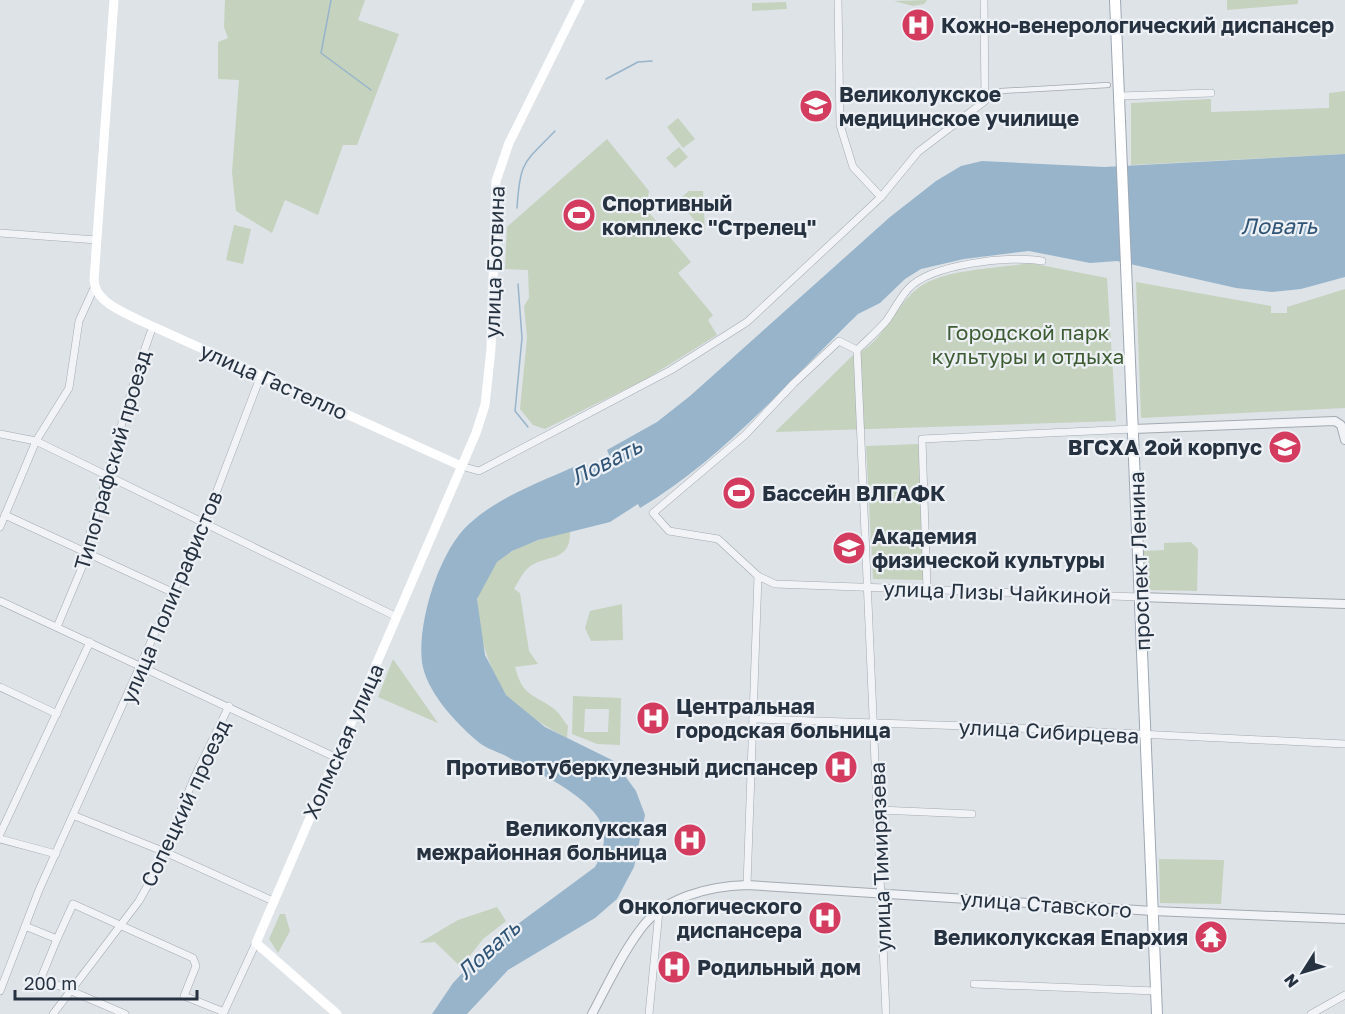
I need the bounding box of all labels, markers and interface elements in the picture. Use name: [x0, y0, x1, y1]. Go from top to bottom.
hospital icon: Кожно-венерологический диспансер: [900, 7, 936, 43]
place label: Кожно-венерологический диспансер: [941, 12, 1334, 38]
place label: Великолукское медицинское училище: [839, 81, 1079, 131]
school or university icon: Великолукское медицинское училище: [798, 88, 834, 124]
street label: улица Ботвина: [478, 185, 510, 339]
place label: Спортивный комплекс "Стрелец": [602, 190, 816, 240]
sports icon: Спортивный комплекс "Стрелец": [561, 197, 597, 233]
water label: Ловать: [1241, 212, 1318, 239]
park label: Городской парк культуры и отдыха: [932, 319, 1125, 369]
street label: улица Гастелло: [196, 337, 352, 425]
street label: Типографский проезд: [68, 347, 156, 573]
school or university icon: ВГСХА 2ой корпус: [1267, 429, 1303, 465]
water label: Ловать: [566, 431, 647, 490]
place label: ВГСХА 2ой корпус: [1068, 434, 1262, 460]
street label: проспект Ленина: [1123, 471, 1155, 651]
sports icon: Бассейн ВЛГАФК: [721, 475, 757, 511]
place label: Бассейн ВЛГАФК: [762, 480, 946, 506]
street label: улица Полиграфистов: [114, 487, 228, 707]
place label: Aкадемия физической культуры: [872, 523, 1105, 573]
school or university icon: Aкадемия физической культуры: [831, 530, 867, 566]
street label: улица Лизы Чайкиной: [883, 575, 1111, 609]
street label: Холмская улица: [297, 659, 389, 823]
place label: Центральная городская больница: [676, 693, 891, 743]
hospital icon: Центральная городская больница: [635, 700, 671, 736]
street label: улица Сибирцева: [958, 713, 1140, 749]
street label: Сопецкий проезд: [135, 715, 235, 891]
hospital icon: Противотуберкулезный диспансер: [823, 749, 859, 785]
place label: Противотуберкулезный диспансер: [446, 754, 818, 780]
street label: улица Тимирязева: [864, 761, 896, 953]
place label: Великолукская межрайонная больница: [417, 815, 667, 865]
hospital icon: Великолукская межрайонная больница: [672, 822, 708, 858]
street label: улица Ставского: [959, 885, 1133, 923]
place label: Онкологического диспансера: [618, 893, 802, 943]
hospital icon: Онкологического диспансера: [807, 900, 843, 936]
water label: Ловать: [451, 913, 526, 984]
temple icon: Великолукская Епархия: [1193, 919, 1229, 955]
place label: Великолукская Епархия: [933, 924, 1188, 950]
north arrow: [1273, 942, 1333, 1002]
hospital icon: Родильный дом: [656, 949, 692, 985]
place label: Родильный дом: [697, 954, 861, 980]
scale bar: [15, 963, 196, 1001]
text: N: [1279, 970, 1303, 992]
text: 200 m: [24, 972, 77, 994]

